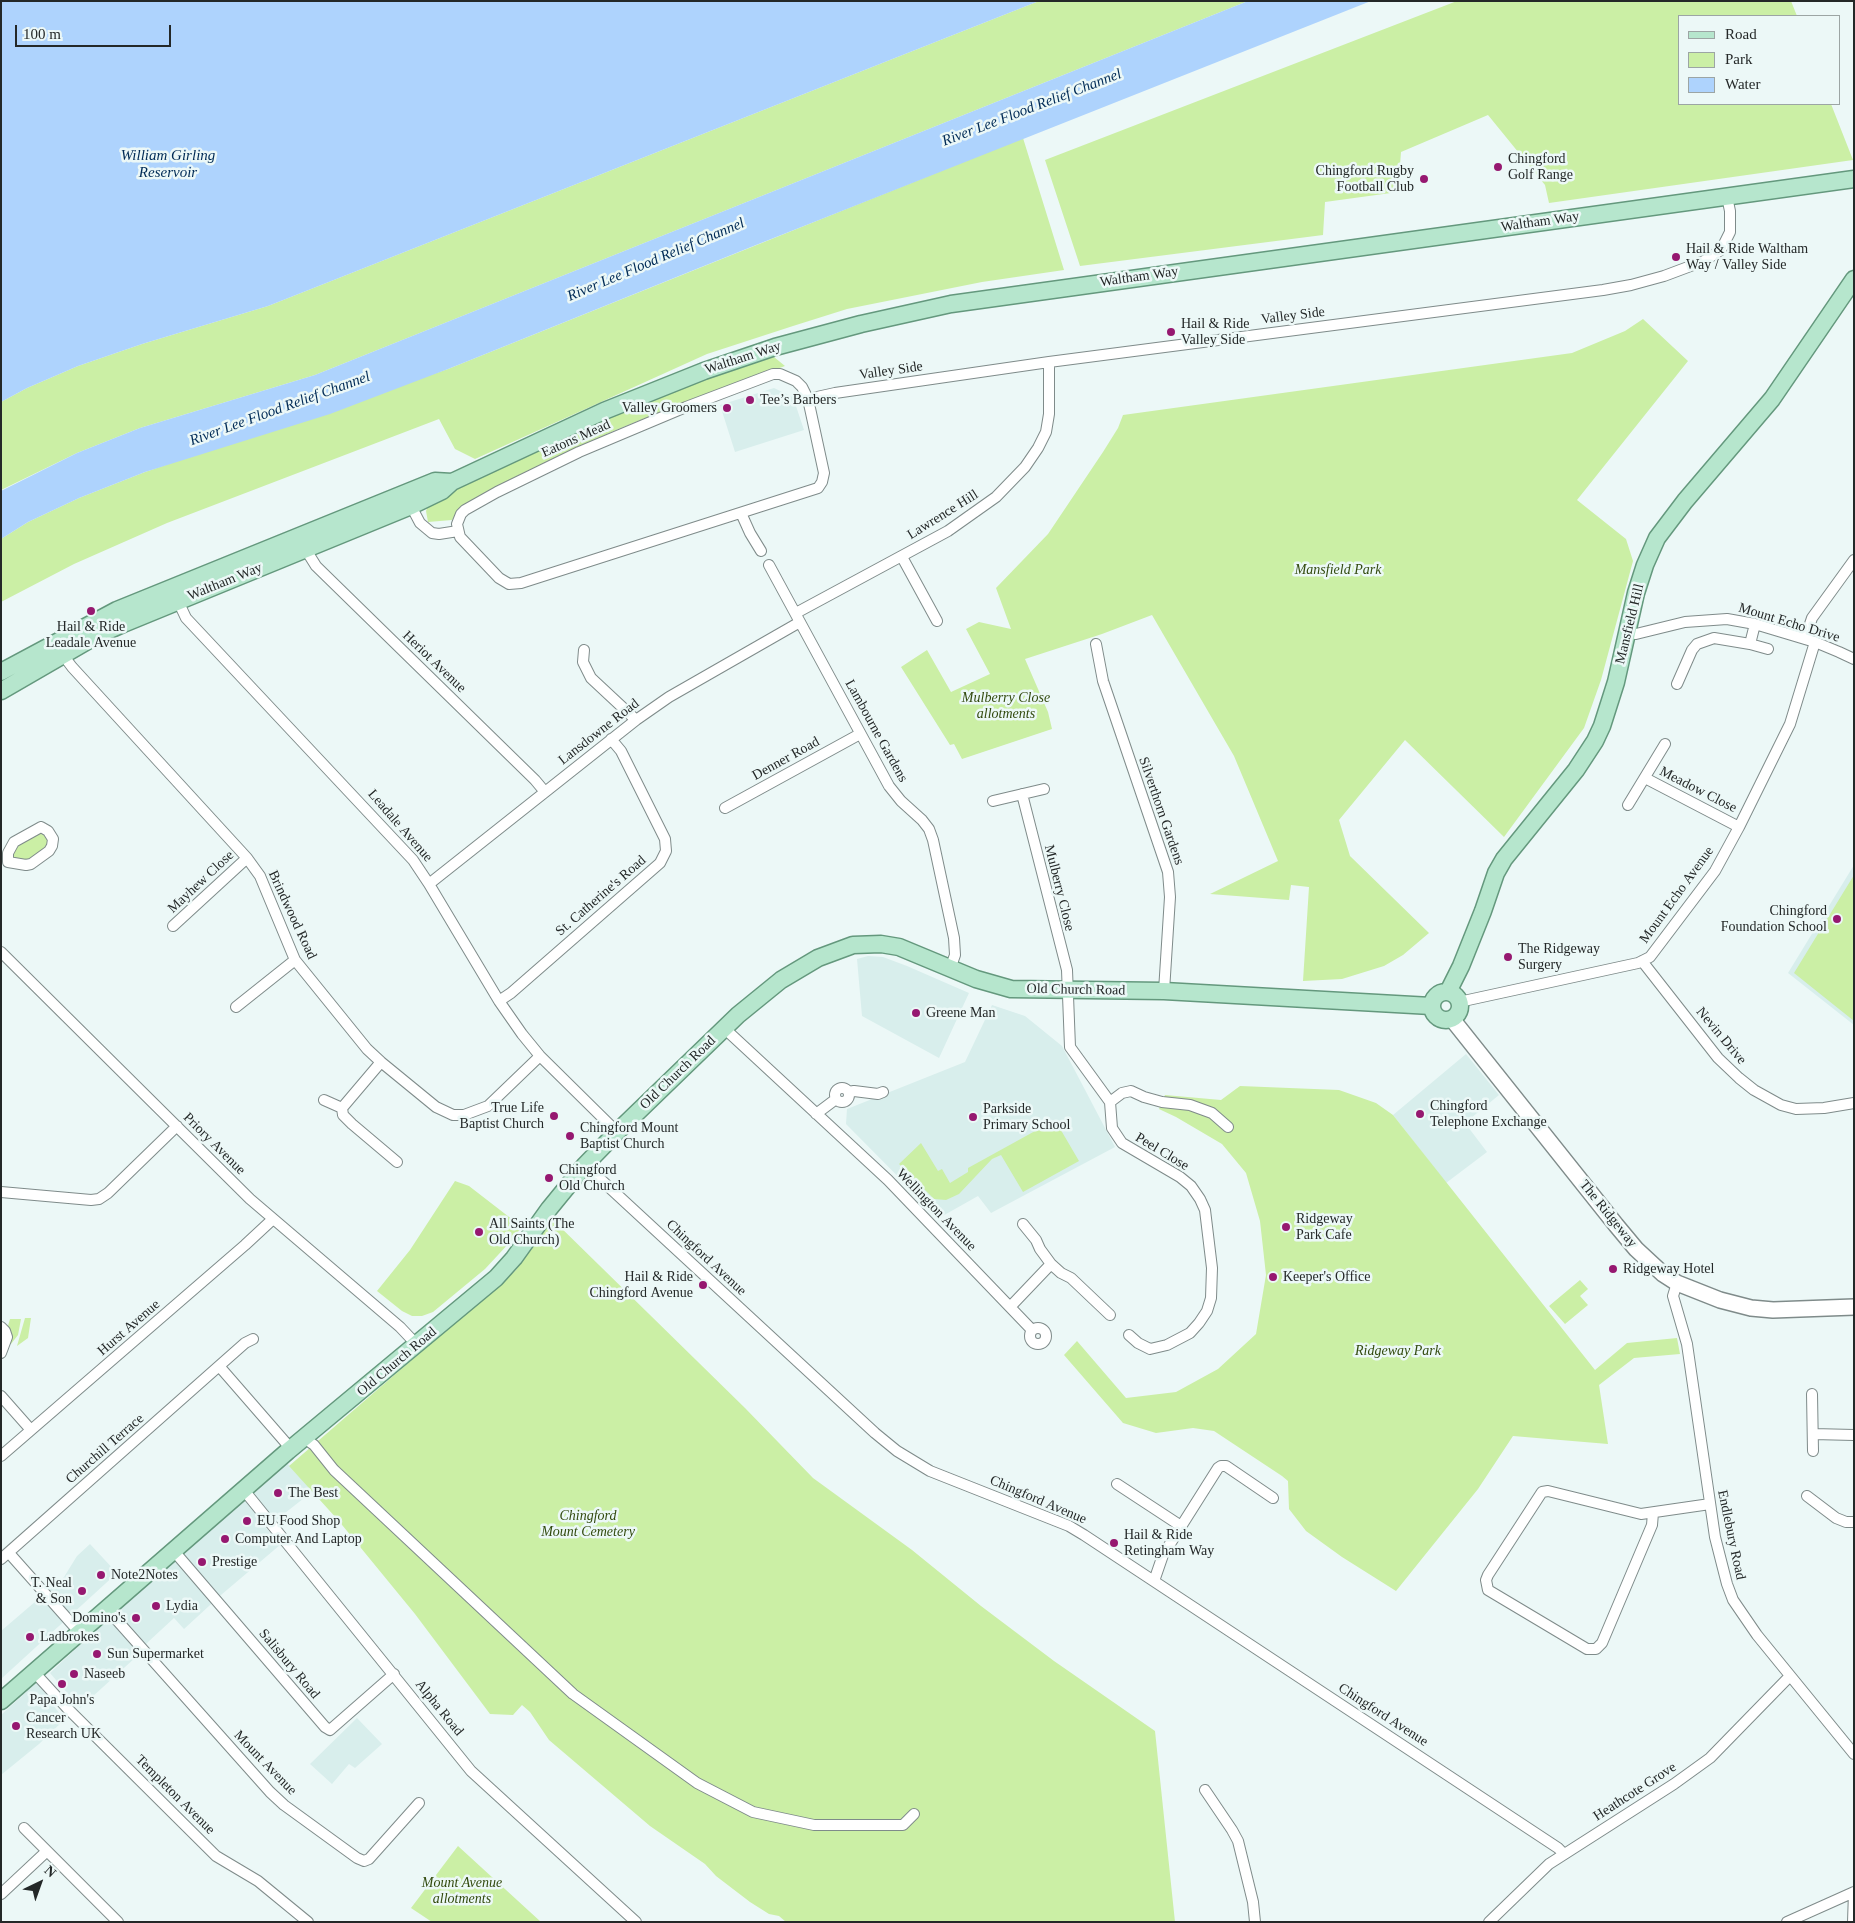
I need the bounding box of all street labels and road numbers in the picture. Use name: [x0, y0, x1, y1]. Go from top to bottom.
street label: Waltham Way: [1500, 208, 1580, 236]
street label: Waltham Way: [1099, 263, 1179, 291]
street label: Valley Side: [1260, 304, 1326, 328]
street label: Waltham Way: [703, 338, 783, 378]
street label: Valley Side: [858, 358, 924, 384]
street label: Eatons Mead: [539, 416, 613, 462]
street label: Lawrence Hill: [904, 487, 982, 543]
street label: Waltham Way: [185, 559, 265, 605]
street label: Mansfield Hill: [1612, 582, 1648, 666]
street label: Mount Echo Drive: [1736, 600, 1842, 646]
street label: Heriot Avenue: [399, 628, 469, 696]
street label: Lambourne Gardens: [841, 677, 911, 785]
street label: Lansdowne Road: [555, 695, 643, 769]
street label: Denner Road: [749, 734, 823, 784]
street label: Silverthorn Gardens: [1135, 755, 1187, 867]
street label: Meadow Close: [1657, 763, 1739, 817]
street label: Leadale Avenue: [364, 786, 436, 866]
street label: Mulberry Close: [1040, 843, 1078, 933]
street label: Mount Echo Avenue: [1636, 843, 1718, 947]
street label: Mayhew Close: [164, 847, 238, 917]
street label: St. Catherine's Road: [552, 852, 650, 940]
street label: Brindwood Road: [264, 868, 320, 962]
street label: Old Church Road: [1026, 981, 1126, 999]
street label: Nevin Drive: [1692, 1004, 1750, 1068]
street label: Old Church Road: [637, 1033, 719, 1113]
street label: Priory Avenue: [179, 1109, 249, 1179]
street label: Peel Close: [1132, 1129, 1192, 1175]
street label: Wellington Avenue: [892, 1165, 980, 1255]
street label: The Ridgeway: [1576, 1177, 1640, 1251]
street label: Chingford Avenue: [662, 1217, 750, 1299]
street label: Hurst Avenue: [94, 1296, 164, 1360]
street label: Old Church Road: [354, 1324, 440, 1400]
street label: Churchill Terrace: [62, 1410, 148, 1488]
street label: Chingford Avenue: [987, 1472, 1089, 1528]
street label: Endlebury Road: [1713, 1489, 1749, 1581]
street label: Salisbury Road: [255, 1626, 323, 1702]
street label: Alpha Road: [411, 1677, 467, 1739]
street label: Chingford Avenue: [1335, 1680, 1431, 1750]
street label: Mount Avenue: [230, 1727, 300, 1799]
street label: Templeton Avenue: [132, 1752, 218, 1838]
street label: Heathcote Grove: [1590, 1759, 1680, 1825]

